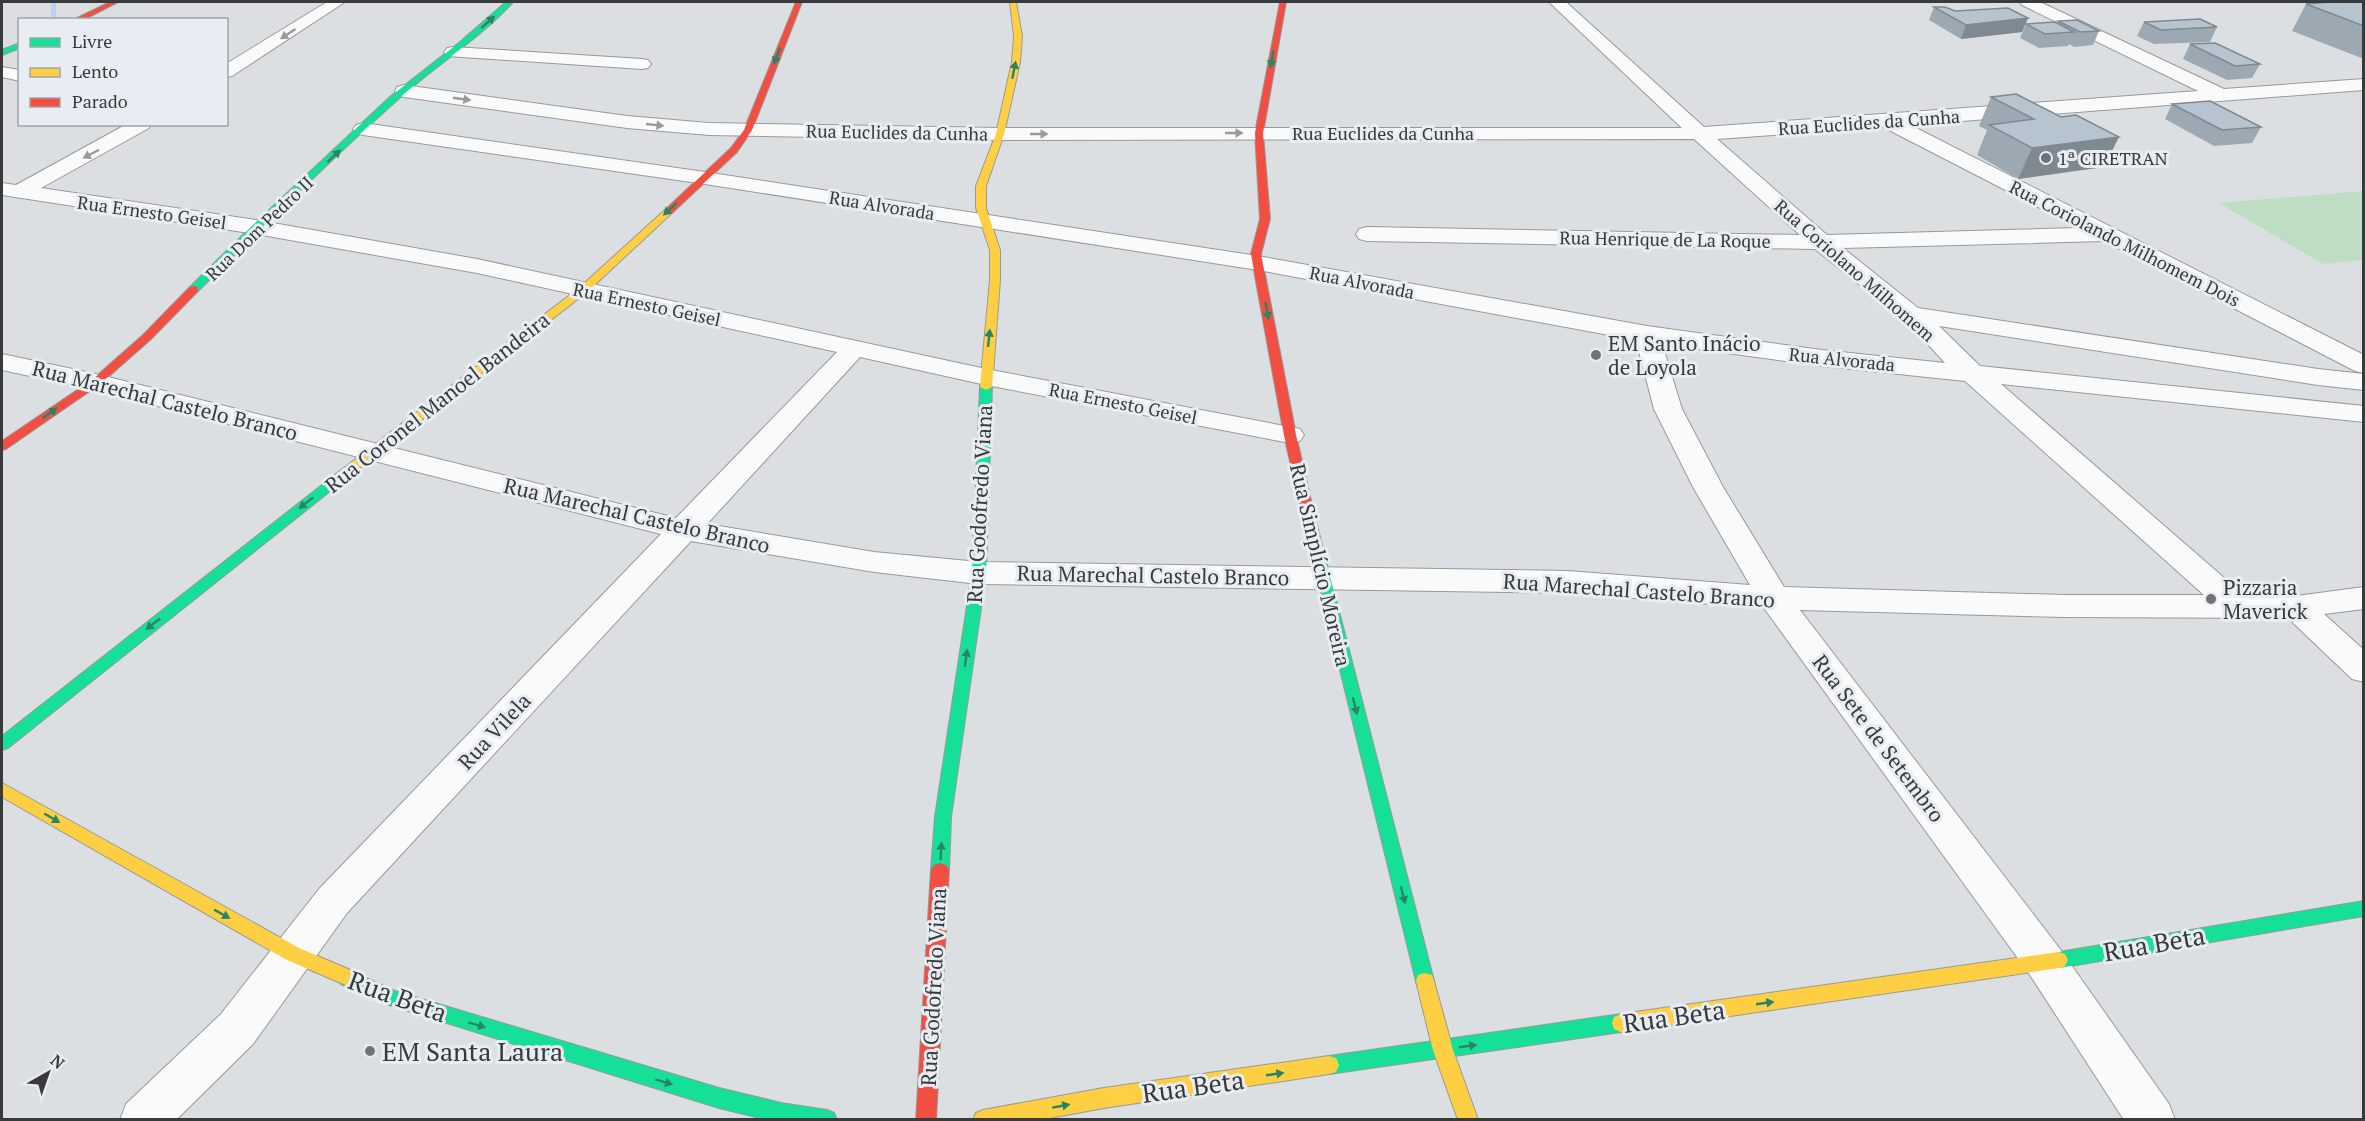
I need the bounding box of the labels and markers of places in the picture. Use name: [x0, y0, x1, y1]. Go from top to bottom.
place label: 1ª CIRETRAN: [2058, 146, 2168, 170]
marker: 1ª CIRETRAN: [2039, 151, 2053, 165]
place label: EM Santo Inácio de Loyola: [1608, 329, 1761, 381]
marker: EM Santo Inácio de Loyola: [1589, 348, 1603, 362]
place label: Pizzaria Maverick: [2223, 573, 2308, 625]
marker: Pizzaria Maverick: [2204, 592, 2218, 606]
place label: EM Santa Laura: [382, 1034, 563, 1068]
marker: EM Santa Laura: [363, 1044, 377, 1058]

